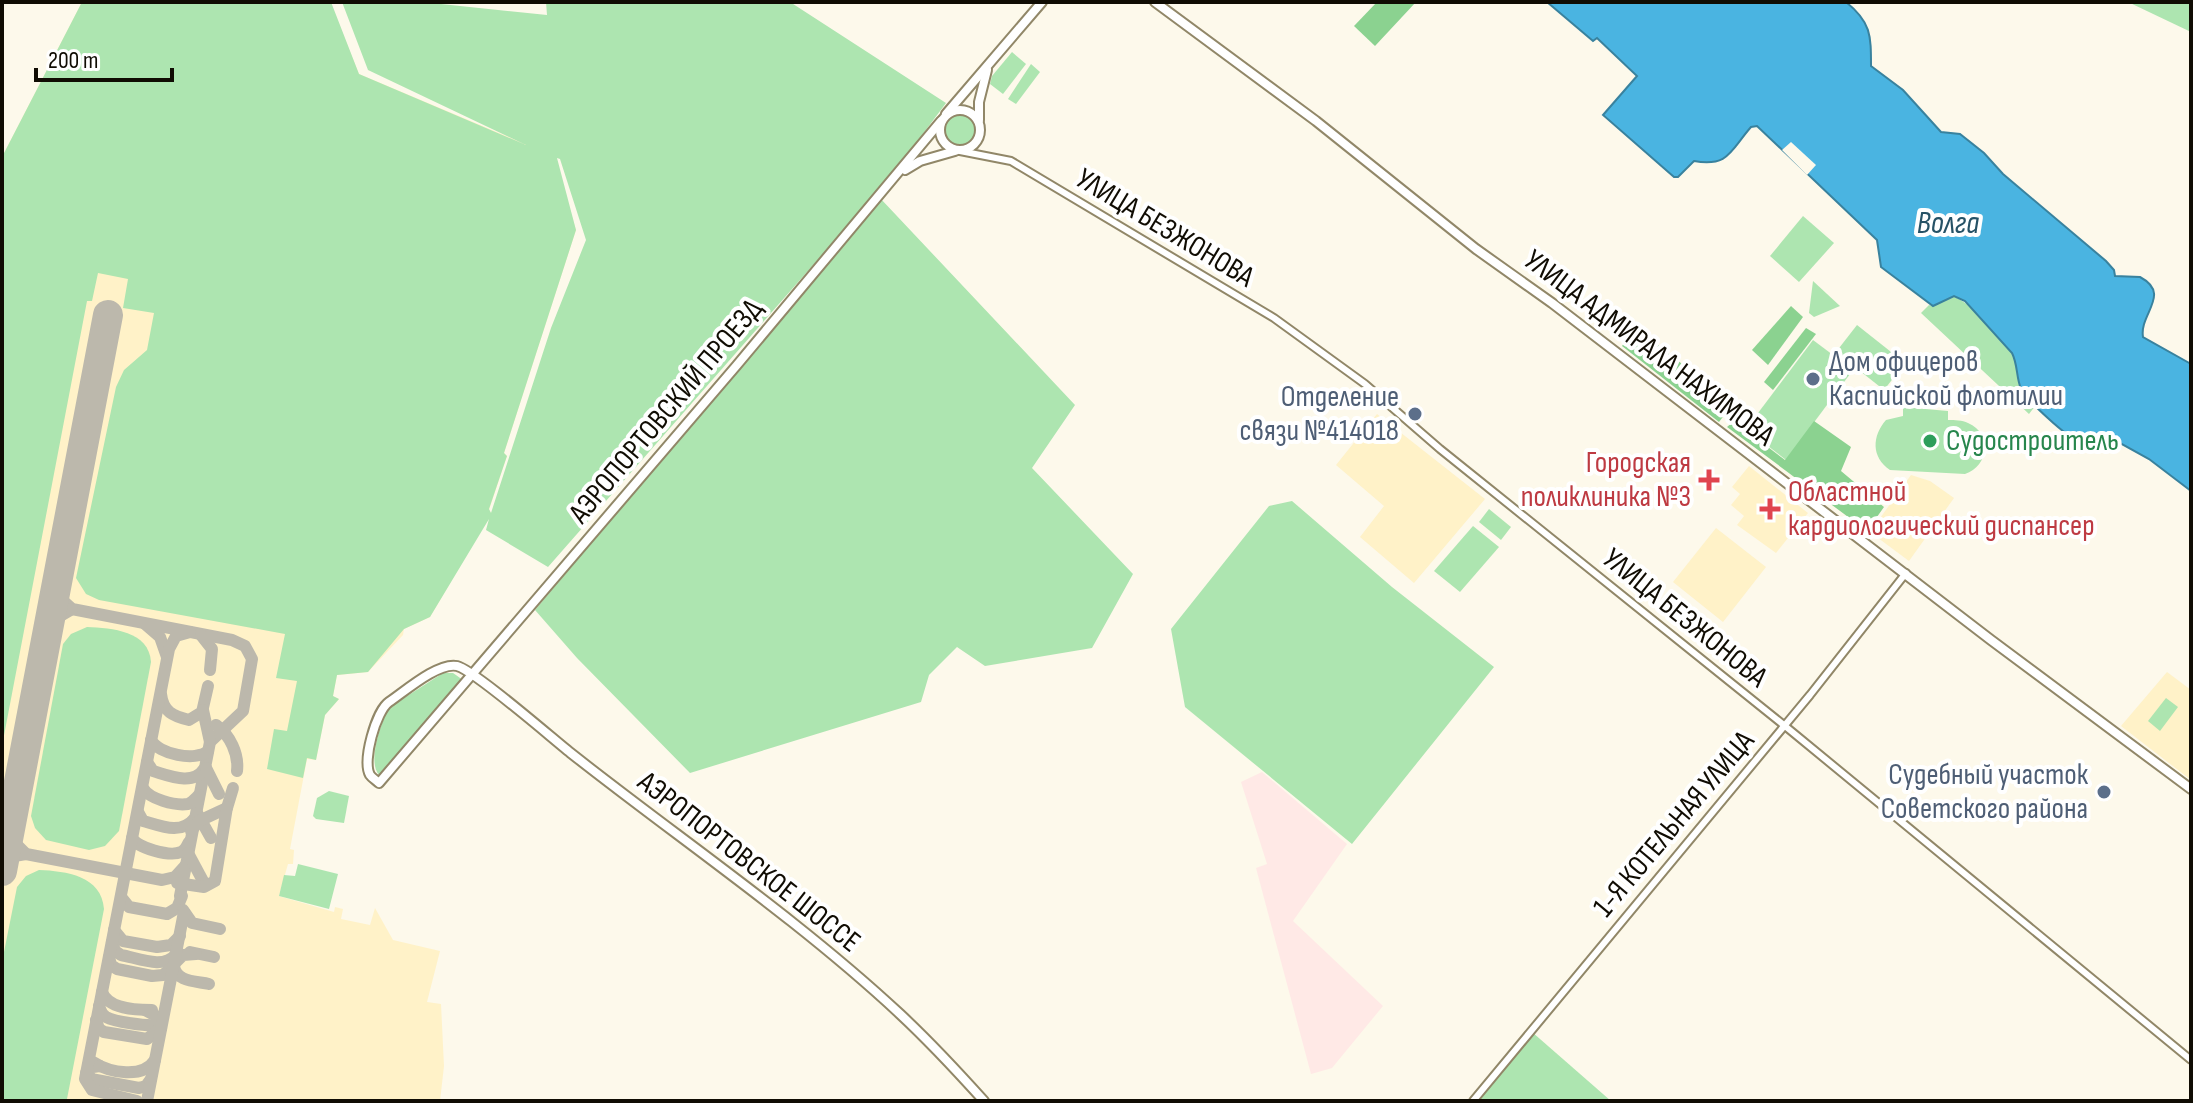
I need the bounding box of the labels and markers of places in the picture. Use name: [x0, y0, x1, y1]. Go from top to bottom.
place label: Дом офицеров Каспийской флотилии: [1829, 344, 2063, 414]
marker: Дом офицеров Каспийской флотилии: [1804, 370, 1822, 388]
place label: Отделение связи №414018: [1240, 379, 1399, 449]
marker: Отделение связи №414018: [1406, 405, 1424, 423]
place label: Судостроитель: [1946, 423, 2119, 459]
marker: Судостроитель: [1921, 432, 1939, 450]
place label: Городская поликлиника №3: [1521, 445, 1691, 515]
marker: Городская поликлиника №3: [1698, 469, 1720, 491]
place label: Областной кардиологический диспансер: [1788, 474, 2095, 544]
marker: Областной кардиологический диспансер: [1759, 498, 1781, 520]
place label: Судебный участок Советского района: [1881, 757, 2089, 827]
marker: Судебный участок Советского района: [2095, 783, 2113, 801]

